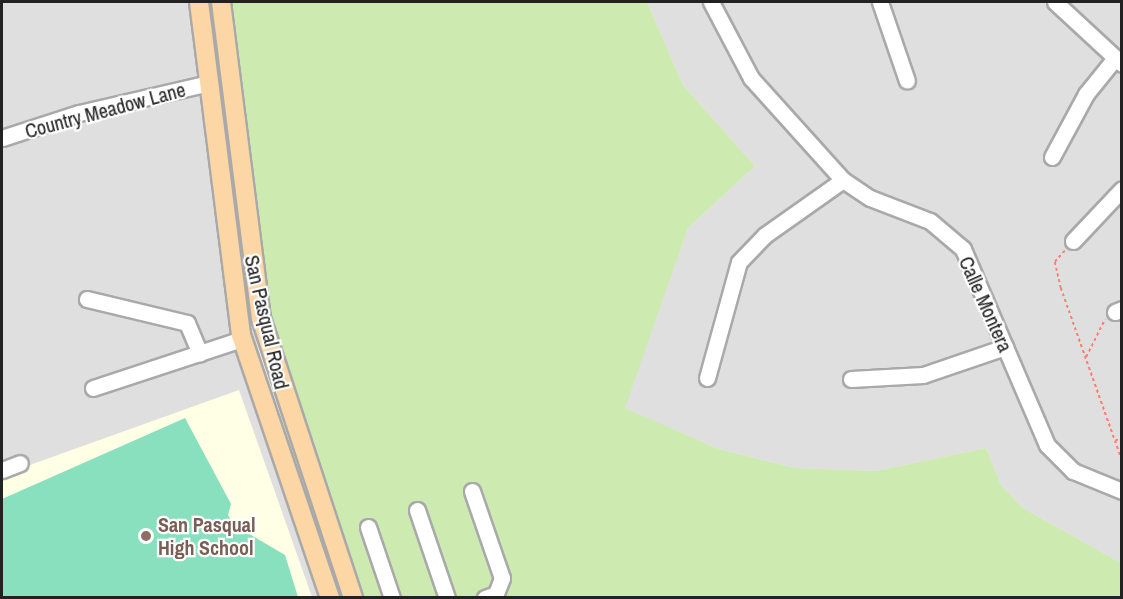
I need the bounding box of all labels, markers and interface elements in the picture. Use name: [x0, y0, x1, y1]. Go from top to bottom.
street label: Country Meadow Lane: [22, 77, 188, 143]
street label: Calle Montera: [954, 252, 1018, 356]
street label: San Pasqual Road: [240, 253, 294, 391]
place label: San Pasqual High School: [158, 512, 256, 559]
marker: San Pasqual High School: [139, 529, 153, 543]

